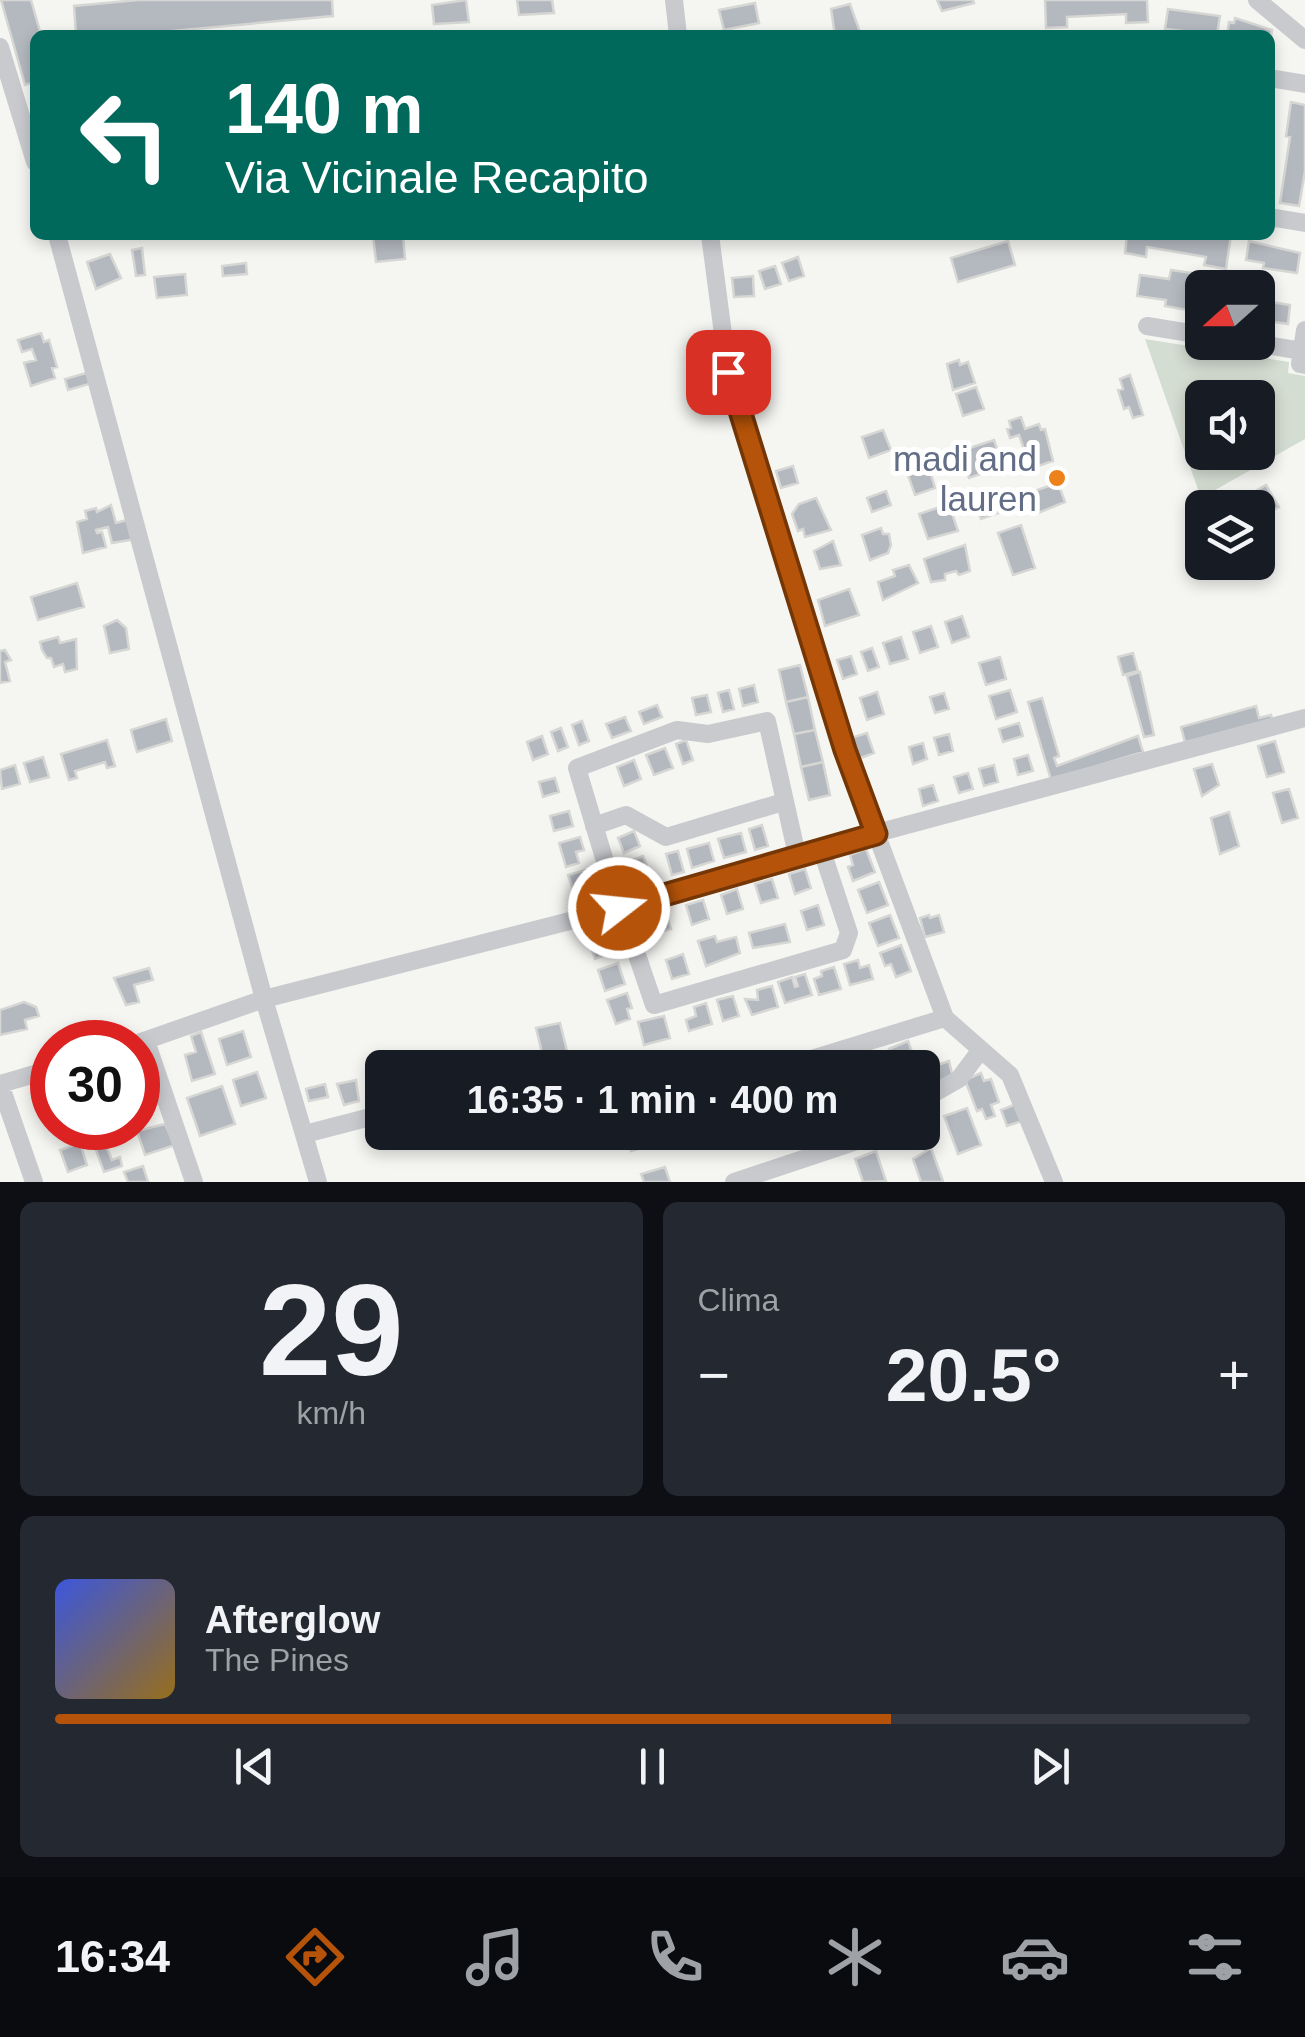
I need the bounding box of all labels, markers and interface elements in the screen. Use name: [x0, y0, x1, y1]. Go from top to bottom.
icon: left: [60, 70, 190, 200]
text: 140 m: [225, 70, 423, 148]
text: Via Vicinale Recapito: [225, 152, 649, 203]
north arrow: [1185, 270, 1275, 360]
map controls: [1185, 270, 1275, 580]
pin: [686, 330, 771, 415]
icon: arrive: [701, 345, 756, 400]
button: sound: [1185, 380, 1275, 470]
place label: madi and lauren: [893, 439, 1037, 518]
marker: madi and lauren: [1046, 467, 1068, 489]
button: layers: [1185, 490, 1275, 580]
position arrow: [567, 856, 671, 960]
speed limit sign: 30: [30, 1020, 160, 1150]
text: 16:35 · 1 min · 400 m: [467, 1079, 838, 1121]
text: 29: [259, 1257, 404, 1403]
text: Clima: [698, 1282, 779, 1318]
text: 20.5°: [886, 1333, 1062, 1417]
text: −: [698, 1344, 730, 1406]
text: +: [1218, 1344, 1250, 1406]
text: km/h: [297, 1395, 366, 1431]
text: Afterglow: [205, 1599, 380, 1641]
text: The Pines: [205, 1642, 349, 1678]
icon: previous: [227, 1739, 282, 1794]
icon: pause: [625, 1739, 680, 1794]
icon: next: [1023, 1739, 1078, 1794]
icon: directions: [280, 1922, 350, 1992]
icon: music: [460, 1922, 530, 1992]
icon: phone: [640, 1922, 710, 1992]
icon: climate: [820, 1922, 890, 1992]
icon: car: [1000, 1922, 1070, 1992]
icon: filters: [1180, 1922, 1250, 1992]
text: 16:34: [55, 1931, 170, 1982]

